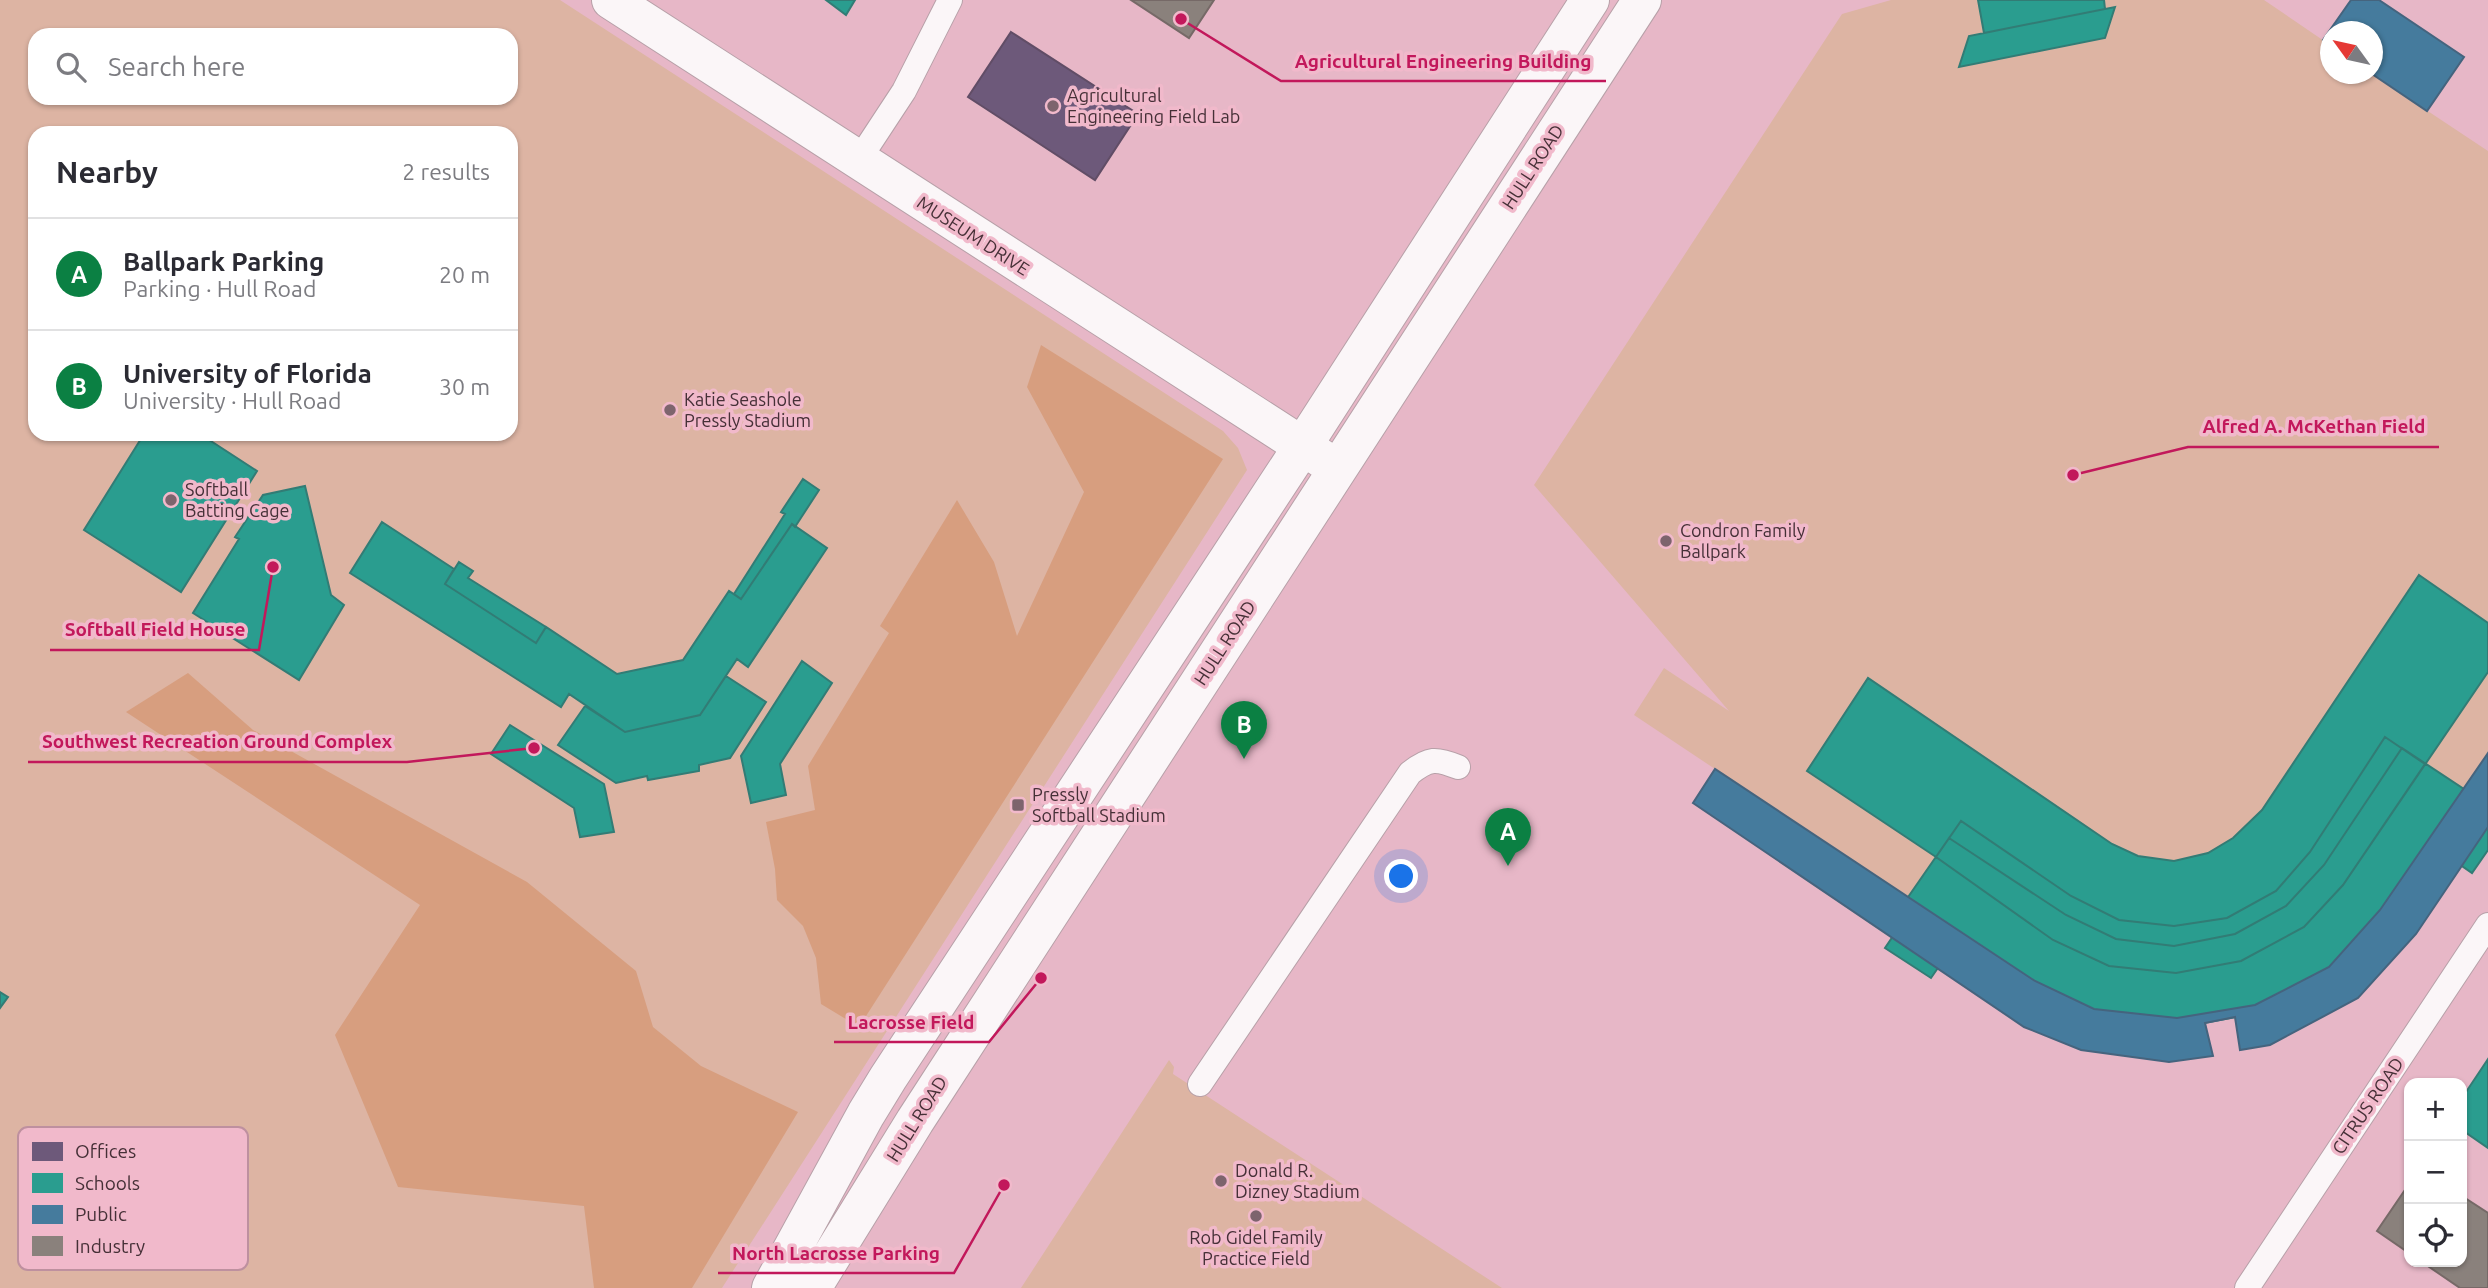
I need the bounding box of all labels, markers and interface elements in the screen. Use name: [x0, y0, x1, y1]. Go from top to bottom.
north arrow: [2320, 21, 2383, 84]
search box: [28, 28, 518, 105]
callout: Agricultural Engineering Building: [1281, 41, 1606, 81]
icon: search: [52, 48, 90, 86]
text: Agricultural Engineering Building: [1295, 50, 1591, 72]
text: Search here: [108, 52, 245, 81]
place label: Agricultural Engineering Field Lab: [1067, 85, 1240, 126]
marker: Agricultural Engineering Field Lab: [1045, 98, 1061, 114]
street label: HULL ROAD: [1497, 120, 1567, 212]
text: Nearby: [56, 155, 158, 189]
text: 2 results: [402, 159, 490, 184]
street label: MUSEUM DRIVE: [914, 192, 1033, 279]
text: Ballpark Parking: [123, 247, 324, 276]
text: A: [71, 262, 87, 287]
text: 20 m: [439, 262, 490, 287]
text: Parking · Hull Road: [123, 276, 316, 301]
text: University of Florida: [123, 359, 372, 388]
text: B: [71, 374, 87, 399]
text: 30 m: [439, 374, 490, 399]
text: University · Hull Road: [123, 388, 341, 413]
place label: Katie Seashole Pressly Stadium: [684, 389, 811, 430]
marker: Katie Seashole Pressly Stadium: [662, 402, 678, 418]
callout: Alfred A. McKethan Field: [2188, 407, 2439, 447]
text: Alfred A. McKethan Field: [2203, 415, 2426, 437]
place label: Softball Batting Cage: [185, 479, 290, 520]
marker: Softball Batting Cage: [163, 492, 179, 508]
place label: Condron Family Ballpark: [1680, 520, 1806, 561]
marker: Condron Family Ballpark: [1658, 533, 1674, 549]
street label: HULL ROAD: [1189, 596, 1259, 688]
callout: Softball Field House: [50, 610, 259, 650]
text: Softball Field House: [65, 618, 245, 640]
pin: B: [1221, 701, 1267, 759]
callout: Southwest Recreation Ground Complex: [28, 722, 407, 762]
text: Southwest Recreation Ground Complex: [42, 730, 393, 752]
place label: Pressly Softball Stadium: [1032, 784, 1166, 825]
marker: Pressly Softball Stadium: [1010, 797, 1026, 813]
pin: A: [1485, 808, 1531, 866]
your location: [1384, 859, 1418, 893]
callout: Lacrosse Field: [834, 1002, 989, 1042]
text: Lacrosse Field: [848, 1011, 974, 1033]
street label: CITRUS ROAD: [2328, 1053, 2407, 1158]
street label: HULL ROAD: [882, 1072, 950, 1165]
map controls: [2404, 1078, 2467, 1267]
button: +: [2404, 1078, 2467, 1141]
legend: [18, 1127, 248, 1270]
text: Offices: [75, 1140, 136, 1162]
button: −: [2404, 1141, 2467, 1204]
place label: Donald R. Dizney Stadium: [1235, 1160, 1360, 1201]
text: Schools: [75, 1172, 140, 1194]
marker: Donald R. Dizney Stadium: [1213, 1173, 1229, 1189]
text: Public: [75, 1203, 127, 1225]
button: locate: [2404, 1204, 2467, 1267]
marker: Rob Gidel Family Practice Field: [1248, 1208, 1264, 1224]
place label: Rob Gidel Family Practice Field: [1189, 1227, 1323, 1268]
callout: North Lacrosse Parking: [718, 1233, 954, 1273]
text: Industry: [75, 1235, 145, 1257]
text: North Lacrosse Parking: [732, 1242, 940, 1264]

